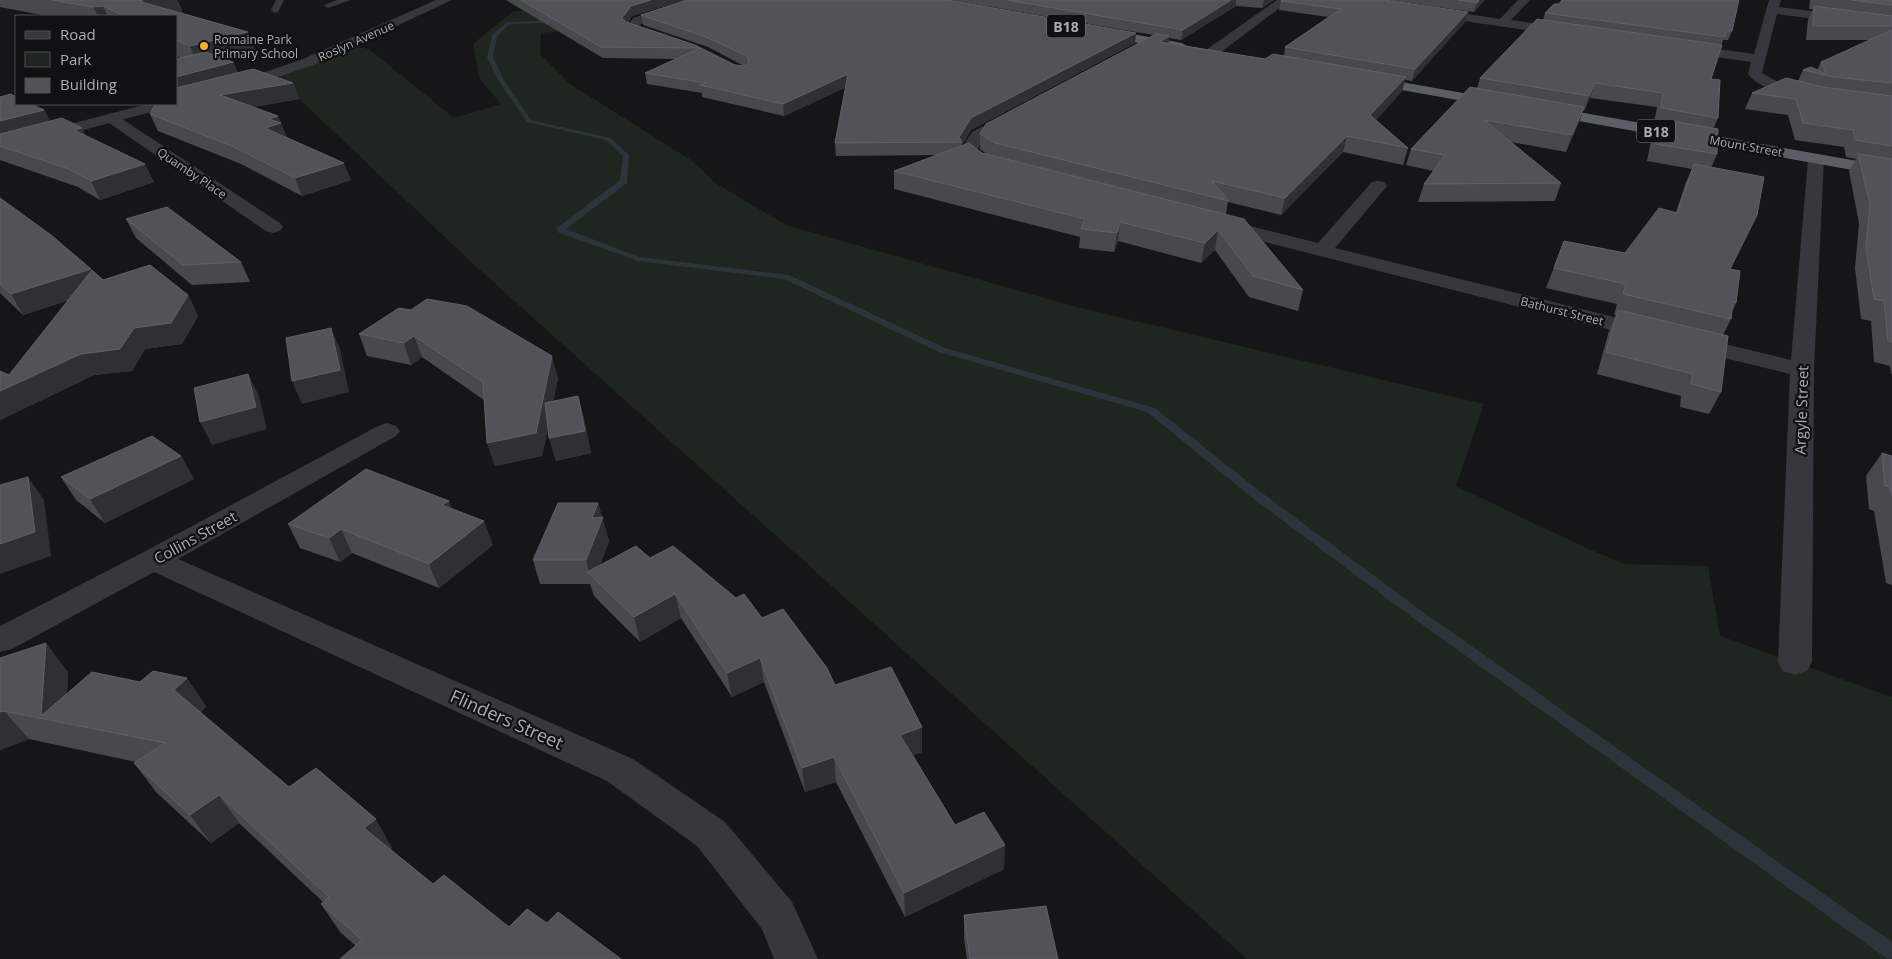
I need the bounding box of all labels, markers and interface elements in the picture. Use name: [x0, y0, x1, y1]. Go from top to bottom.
legend: [15, 15, 178, 105]
road number: B18: [1047, 15, 1085, 38]
street label: Roslyn Avenue: [315, 17, 397, 65]
text: Road: [60, 24, 96, 44]
place label: Romaine Park Primary School: [214, 31, 298, 62]
marker: Romaine Park Primary School: [198, 40, 210, 52]
text: Park: [60, 49, 91, 69]
text: Building: [60, 74, 117, 94]
road number: B18: [1637, 120, 1675, 142]
street label: Mount Street: [1708, 131, 1784, 161]
street label: Quamby Place: [154, 143, 230, 203]
street label: Bathurst Street: [1519, 292, 1605, 330]
street label: Argyle Street: [1789, 365, 1813, 455]
street label: Collins Street: [150, 506, 240, 568]
street label: Flinders Street: [447, 683, 567, 755]

